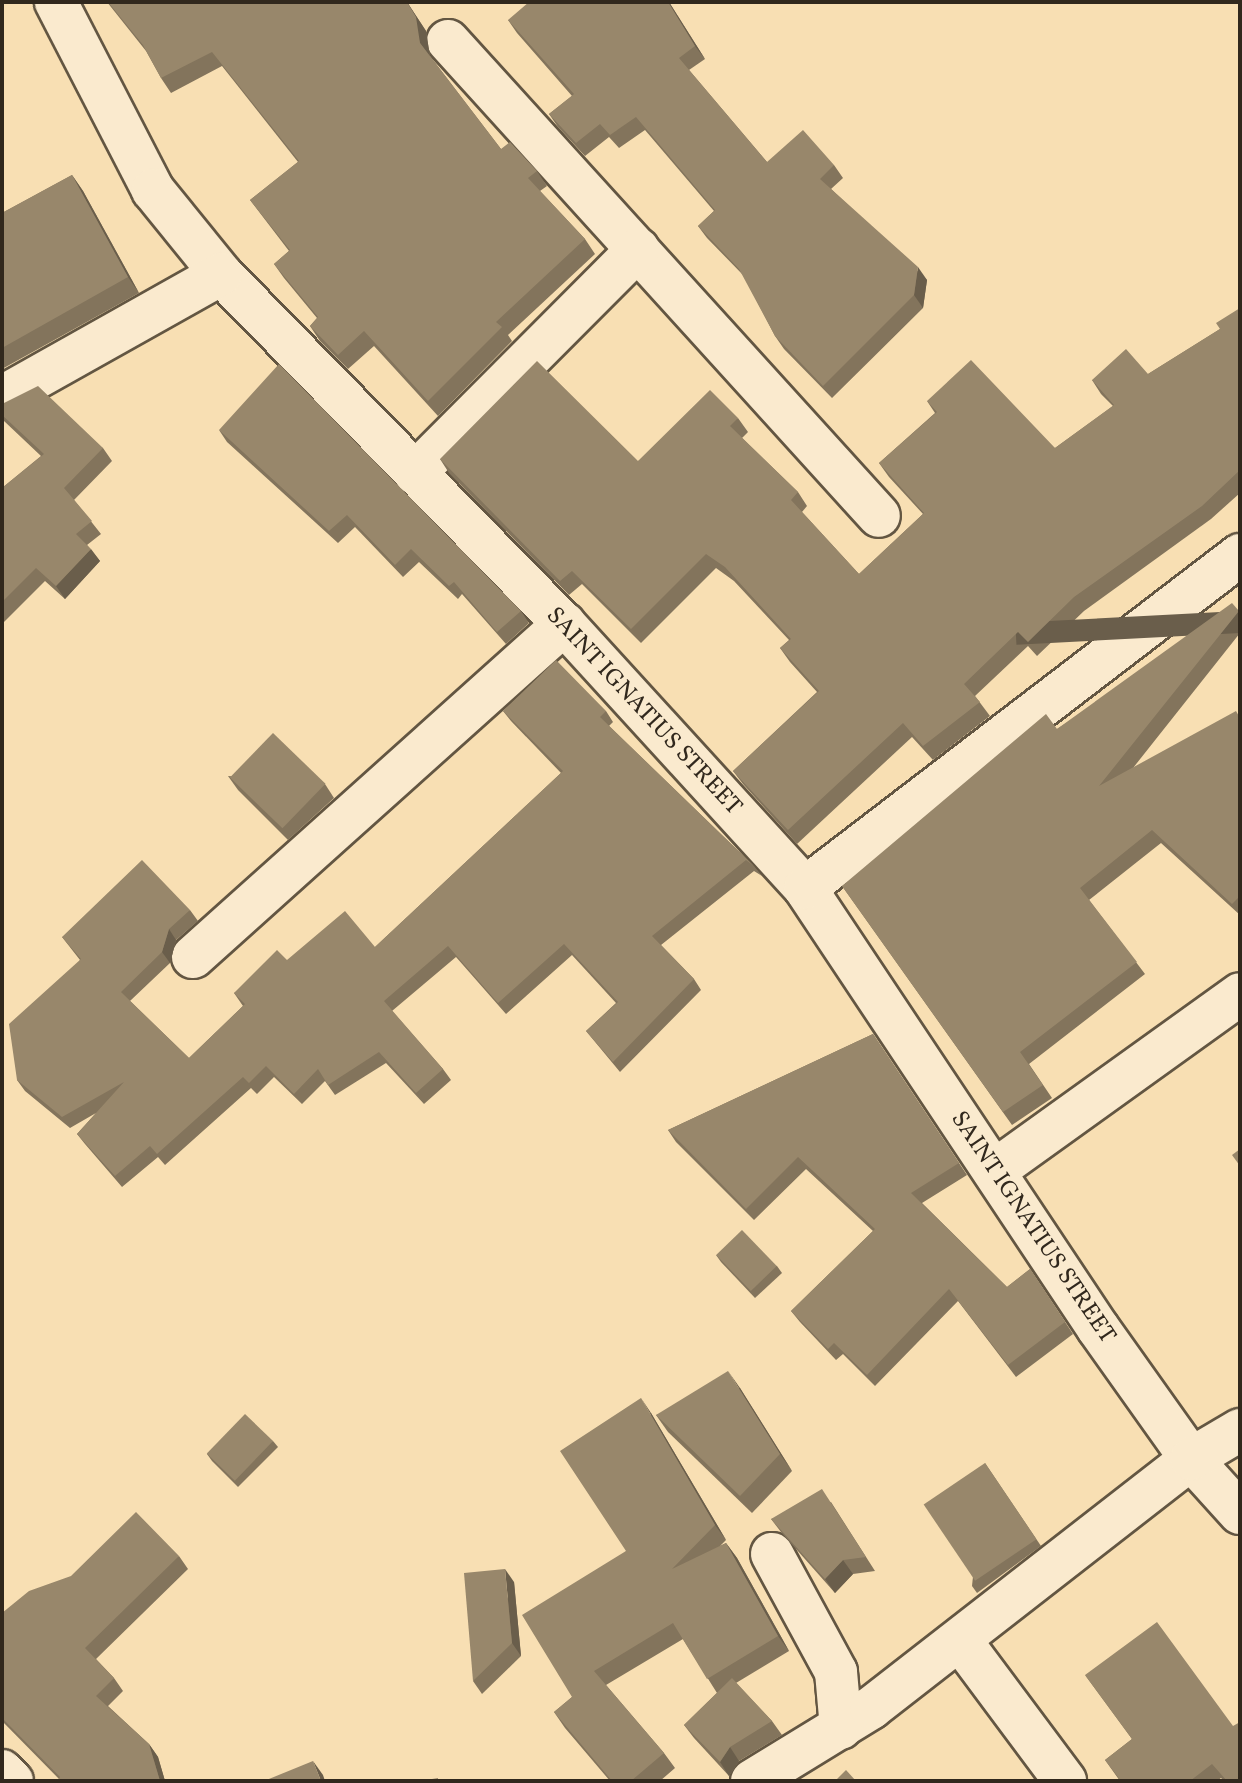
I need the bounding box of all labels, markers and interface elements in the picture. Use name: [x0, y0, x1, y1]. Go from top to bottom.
street label: SAINT IGNATIUS STREET: [539, 602, 747, 822]
street label: SAINT IGNATIUS STREET: [943, 1106, 1121, 1350]

